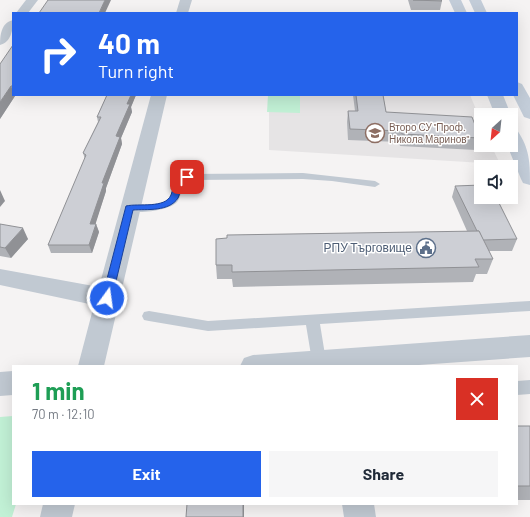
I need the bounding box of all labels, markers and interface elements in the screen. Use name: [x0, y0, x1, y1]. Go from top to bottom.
text: 40 m: [98, 26, 160, 60]
icon: right: [32, 28, 84, 80]
text: Turn right: [98, 60, 174, 82]
north arrow: [474, 108, 518, 152]
map controls: [474, 108, 518, 204]
place label: Второ СУ "Проф. Никола Маринов": [389, 121, 470, 145]
school or university icon: Второ СУ "Проф. Никола Маринов": [364, 122, 386, 144]
pin: [170, 160, 204, 194]
button: sound: [474, 160, 518, 204]
icon: arrive: [176, 166, 198, 188]
public building icon: РПУ Търговище: [415, 237, 437, 259]
place label: РПУ Търговище: [324, 240, 412, 255]
position arrow: [86, 277, 128, 319]
text: 1 min: [32, 376, 85, 405]
button: close: [456, 378, 498, 420]
text: 70 m · 12:10: [32, 406, 95, 422]
button: Exit: [32, 451, 261, 497]
button: Share: [269, 451, 498, 497]

